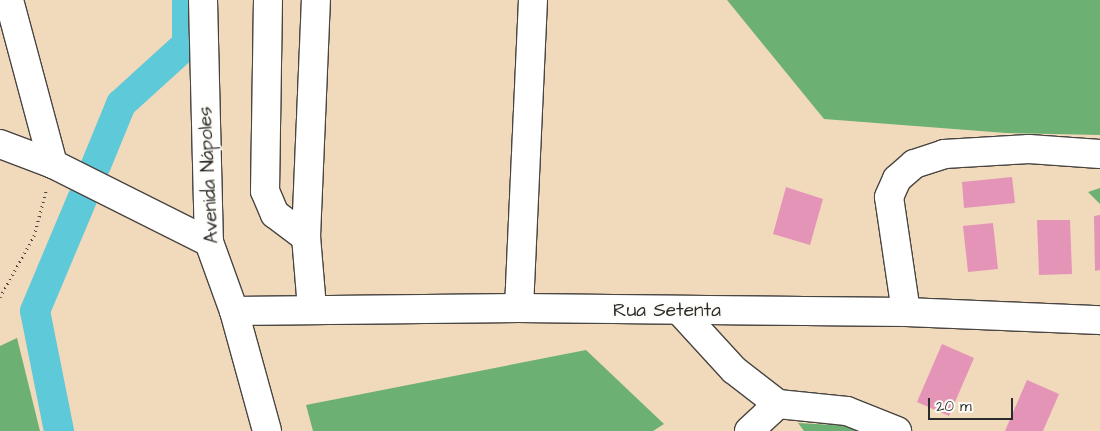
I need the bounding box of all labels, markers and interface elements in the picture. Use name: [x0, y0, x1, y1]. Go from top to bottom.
street label: Avenida Nápoles: [194, 106, 224, 244]
street label: Rua Setenta: [613, 300, 721, 322]
scale bar: [930, 388, 1015, 420]
text: 20 m: [936, 396, 972, 417]

